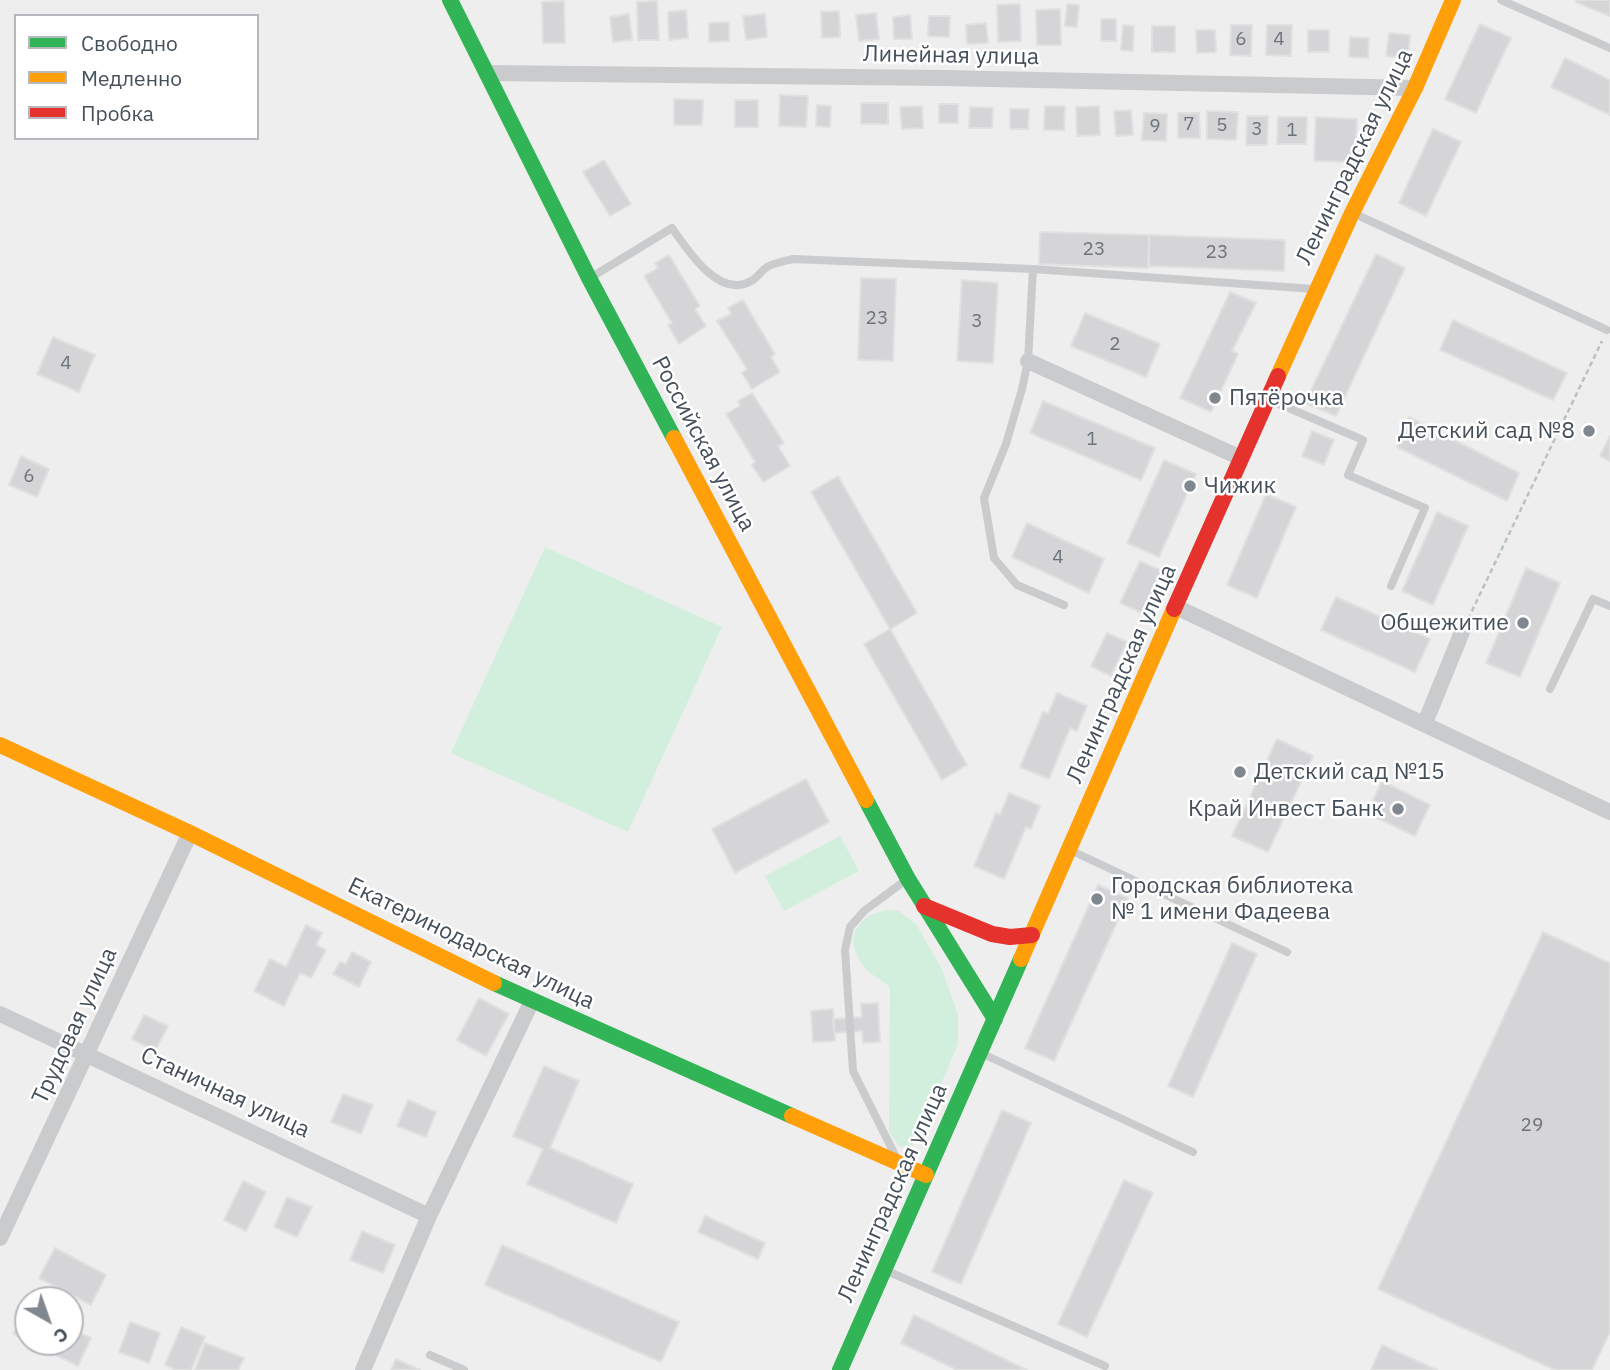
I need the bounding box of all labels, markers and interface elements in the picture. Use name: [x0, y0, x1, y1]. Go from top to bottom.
legend: [14, 14, 259, 140]
text: Свободно: [81, 29, 178, 57]
house number: 6: [1235, 29, 1247, 51]
house number: 4: [1273, 29, 1285, 51]
street label: Линейная улица: [863, 41, 1039, 71]
street label: Ленинградская улица: [1291, 45, 1419, 269]
text: Медленно: [81, 64, 182, 92]
text: Пробка: [81, 99, 154, 127]
house number: 7: [1183, 114, 1195, 136]
house number: 5: [1216, 115, 1228, 137]
house number: 9: [1149, 116, 1161, 138]
house number: 3: [1251, 119, 1263, 141]
house number: 1: [1286, 120, 1298, 142]
house number: 23: [1083, 239, 1105, 261]
house number: 23: [1206, 242, 1228, 264]
house number: 23: [866, 308, 888, 330]
house number: 3: [971, 311, 983, 333]
house number: 2: [1109, 334, 1121, 356]
street label: Российская улица: [645, 352, 761, 536]
house number: 4: [60, 353, 72, 375]
place label: Пятёрочка: [1229, 384, 1344, 412]
marker: Пятёрочка: [1207, 390, 1223, 406]
place label: Детский сад №8: [1398, 417, 1575, 445]
marker: Детский сад №8: [1581, 423, 1597, 439]
house number: 1: [1086, 429, 1098, 451]
house number: 6: [23, 466, 35, 488]
place label: Чижик: [1204, 472, 1276, 500]
marker: Чижик: [1182, 478, 1198, 494]
house number: 4: [1052, 547, 1064, 569]
street label: Ленинградская улица: [1061, 560, 1183, 788]
place label: Общежитие: [1380, 609, 1509, 637]
marker: Общежитие: [1515, 615, 1531, 631]
place label: Детский сад №15: [1254, 758, 1445, 786]
marker: Детский сад №15: [1232, 764, 1248, 780]
place label: Край Инвест Банк: [1188, 795, 1384, 823]
marker: Край Инвест Банк: [1390, 801, 1406, 817]
street label: Екатеринодарская улица: [343, 872, 599, 1016]
place label: Городская библиотека № 1 имени Фадеева: [1111, 872, 1353, 926]
marker: Городская библиотека № 1 имени Фадеева: [1089, 891, 1105, 907]
street label: Трудовая улица: [27, 943, 123, 1109]
street label: Станичная улица: [136, 1042, 314, 1144]
street label: Ленинградская улица: [832, 1079, 954, 1307]
house number: 29: [1521, 1115, 1543, 1137]
north arrow: [14, 1286, 84, 1356]
text: С: [49, 1322, 74, 1349]

